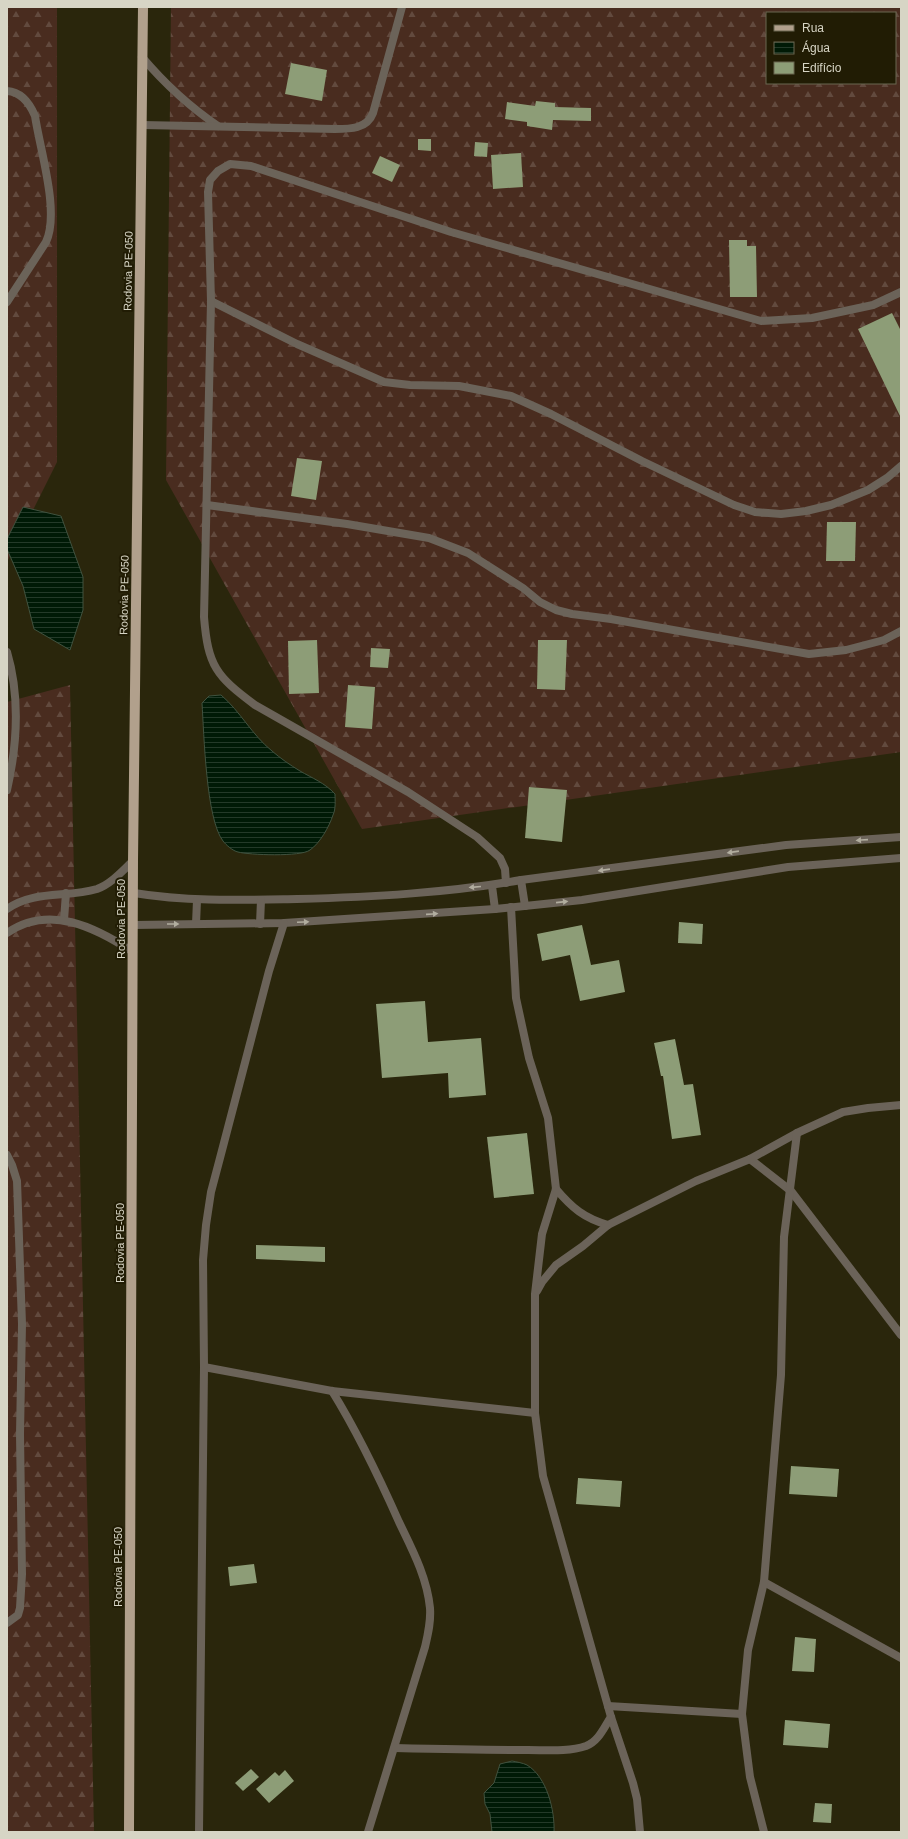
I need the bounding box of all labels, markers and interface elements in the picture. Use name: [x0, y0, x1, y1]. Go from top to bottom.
legend: [766, 12, 896, 84]
text: Rua: [802, 21, 824, 35]
text: Água: [802, 40, 830, 55]
text: Edifício: [802, 61, 842, 75]
street label: Rodovia PE-050: [121, 231, 135, 311]
street label: Rodovia PE-050: [117, 555, 131, 635]
one-way arrow: [855, 837, 868, 843]
one-way arrow: [727, 849, 739, 855]
one-way arrow: [598, 867, 610, 873]
street label: Rodovia PE-050: [115, 879, 127, 959]
one-way arrow: [469, 884, 481, 890]
one-way arrow: [556, 899, 568, 906]
one-way arrow: [426, 910, 438, 917]
one-way arrow: [297, 919, 309, 926]
one-way arrow: [167, 921, 180, 927]
street label: Rodovia PE-050: [114, 1203, 126, 1283]
street label: Rodovia PE-050: [112, 1527, 124, 1607]

